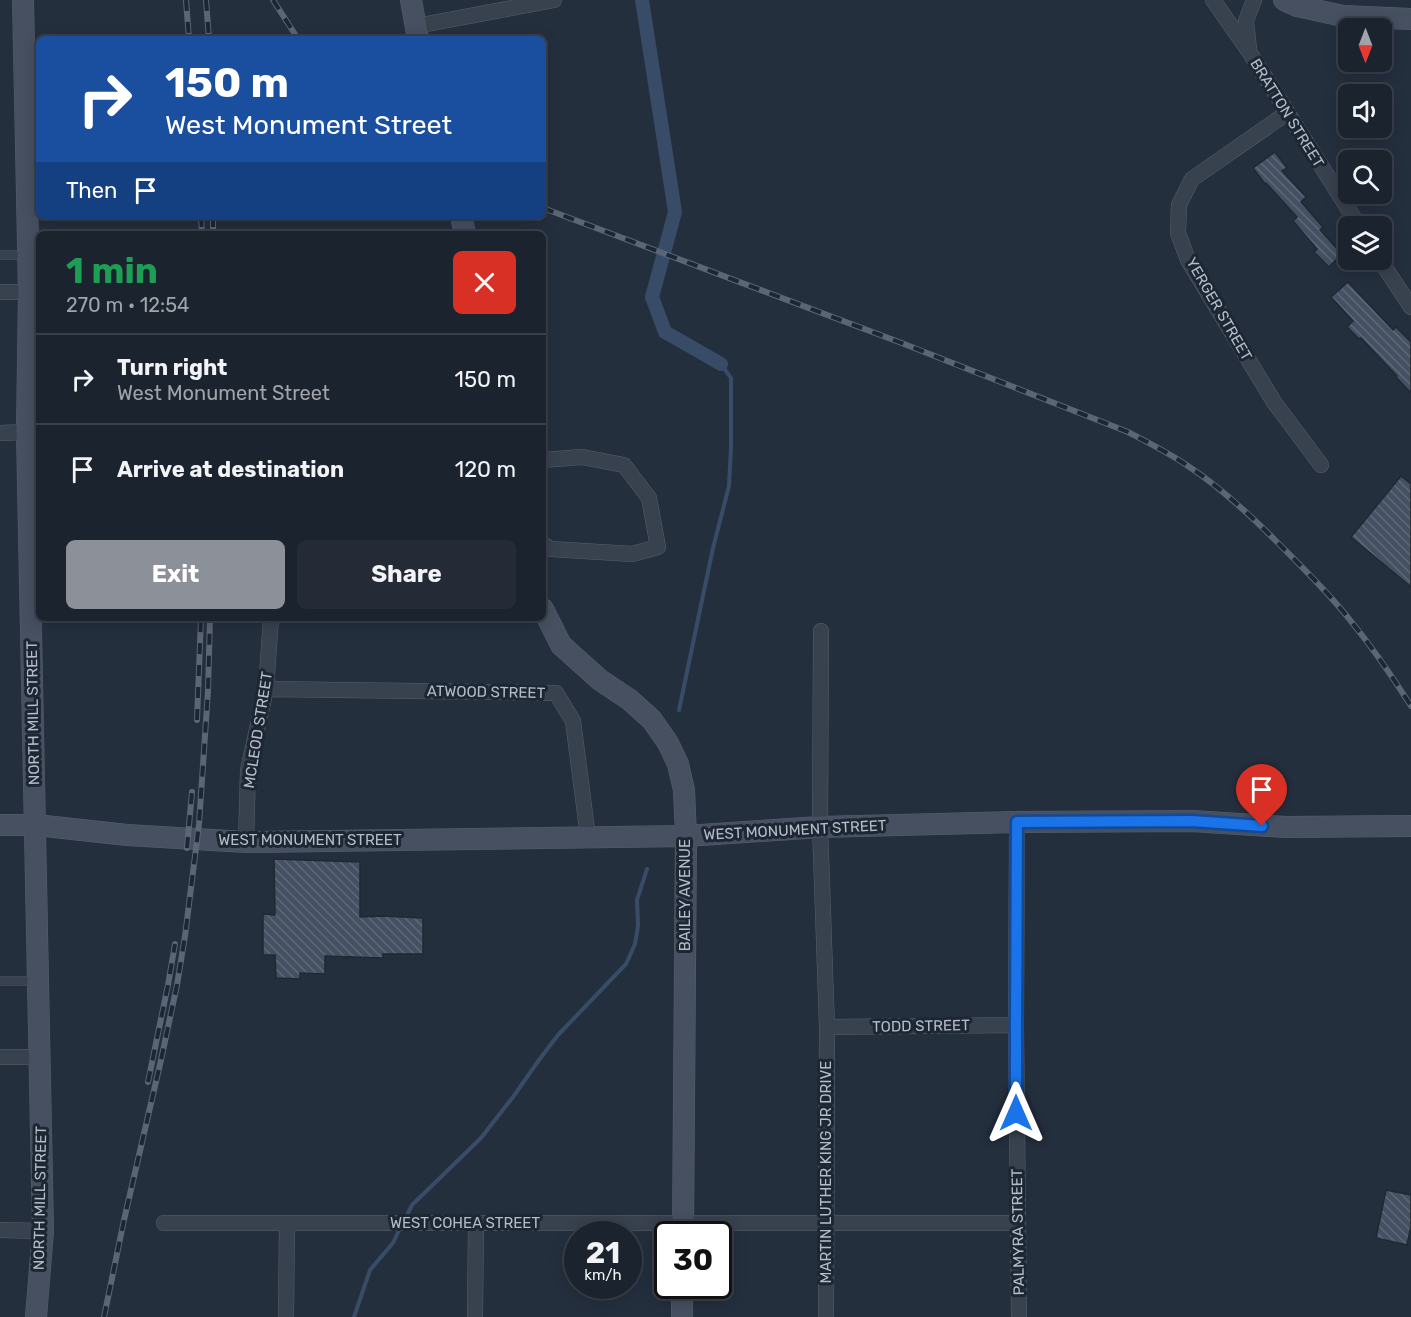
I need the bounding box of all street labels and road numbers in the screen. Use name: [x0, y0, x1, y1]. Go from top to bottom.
street label: BRATTON STREET: [1246, 55, 1328, 171]
street label: YERGER STREET: [1182, 254, 1256, 364]
street label: NORTH MILL STREET: [23, 640, 43, 785]
street label: MCLEOD STREET: [240, 670, 276, 790]
street label: ATWOOD STREET: [427, 682, 546, 702]
street label: WEST MONUMENT STREET: [703, 816, 887, 844]
street label: WEST MONUMENT STREET: [218, 831, 402, 849]
street label: BAILEY AVENUE: [676, 839, 694, 951]
street label: TODD STREET: [872, 1016, 970, 1036]
street label: MARTIN LUTHER KING JR DRIVE: [817, 1061, 835, 1283]
street label: NORTH MILL STREET: [30, 1125, 50, 1270]
street label: PALMYRA STREET: [1008, 1168, 1028, 1296]
street label: WEST COHEA STREET: [390, 1214, 540, 1232]

